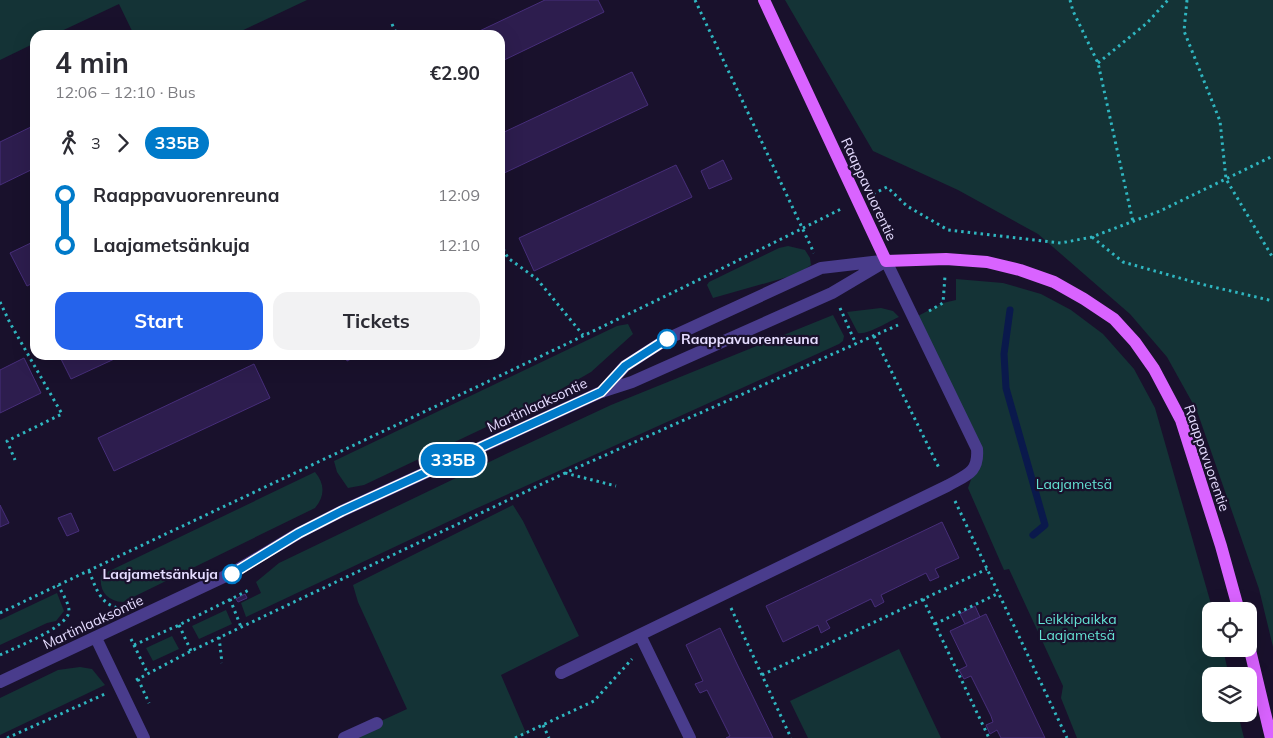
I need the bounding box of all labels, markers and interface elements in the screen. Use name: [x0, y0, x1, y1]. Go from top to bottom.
text: 4 min: [55, 45, 129, 80]
text: €2.90: [430, 61, 480, 85]
text: 12:06 – 12:10 · Bus: [55, 82, 196, 102]
icon: walk: [55, 129, 83, 157]
icon: forward: [109, 129, 137, 157]
text: 335B: [155, 131, 199, 154]
text: 3: [91, 133, 101, 153]
street label: Raappavuorentie: [837, 135, 901, 243]
text: Raappavuorenreuna: [93, 183, 279, 207]
text: 12:09: [438, 185, 480, 205]
text: Laajametsänkuja: [93, 233, 250, 257]
text: 12:10: [438, 235, 480, 255]
button: Start: [55, 292, 263, 350]
button: Tickets: [273, 292, 480, 350]
marker: Raappavuorenreuna: [657, 329, 677, 349]
place label: Raappavuorenreuna: [681, 330, 818, 348]
street label: Martinlaaksontie: [484, 374, 590, 436]
street label: Raappavuorentie: [1180, 402, 1234, 514]
line badge: 335B: [418, 444, 488, 476]
text: 335B: [431, 448, 475, 471]
park label: Laajametsä: [1036, 475, 1112, 493]
marker: Laajametsänkuja: [222, 564, 242, 584]
place label: Laajametsänkuja: [102, 565, 218, 583]
street label: Martinlaaksontie: [40, 591, 146, 653]
map controls: [1202, 602, 1257, 722]
button: locate: [1202, 602, 1257, 657]
park label: Leikkipaikka Laajametsä: [1037, 610, 1117, 644]
button: layers: [1202, 667, 1257, 722]

